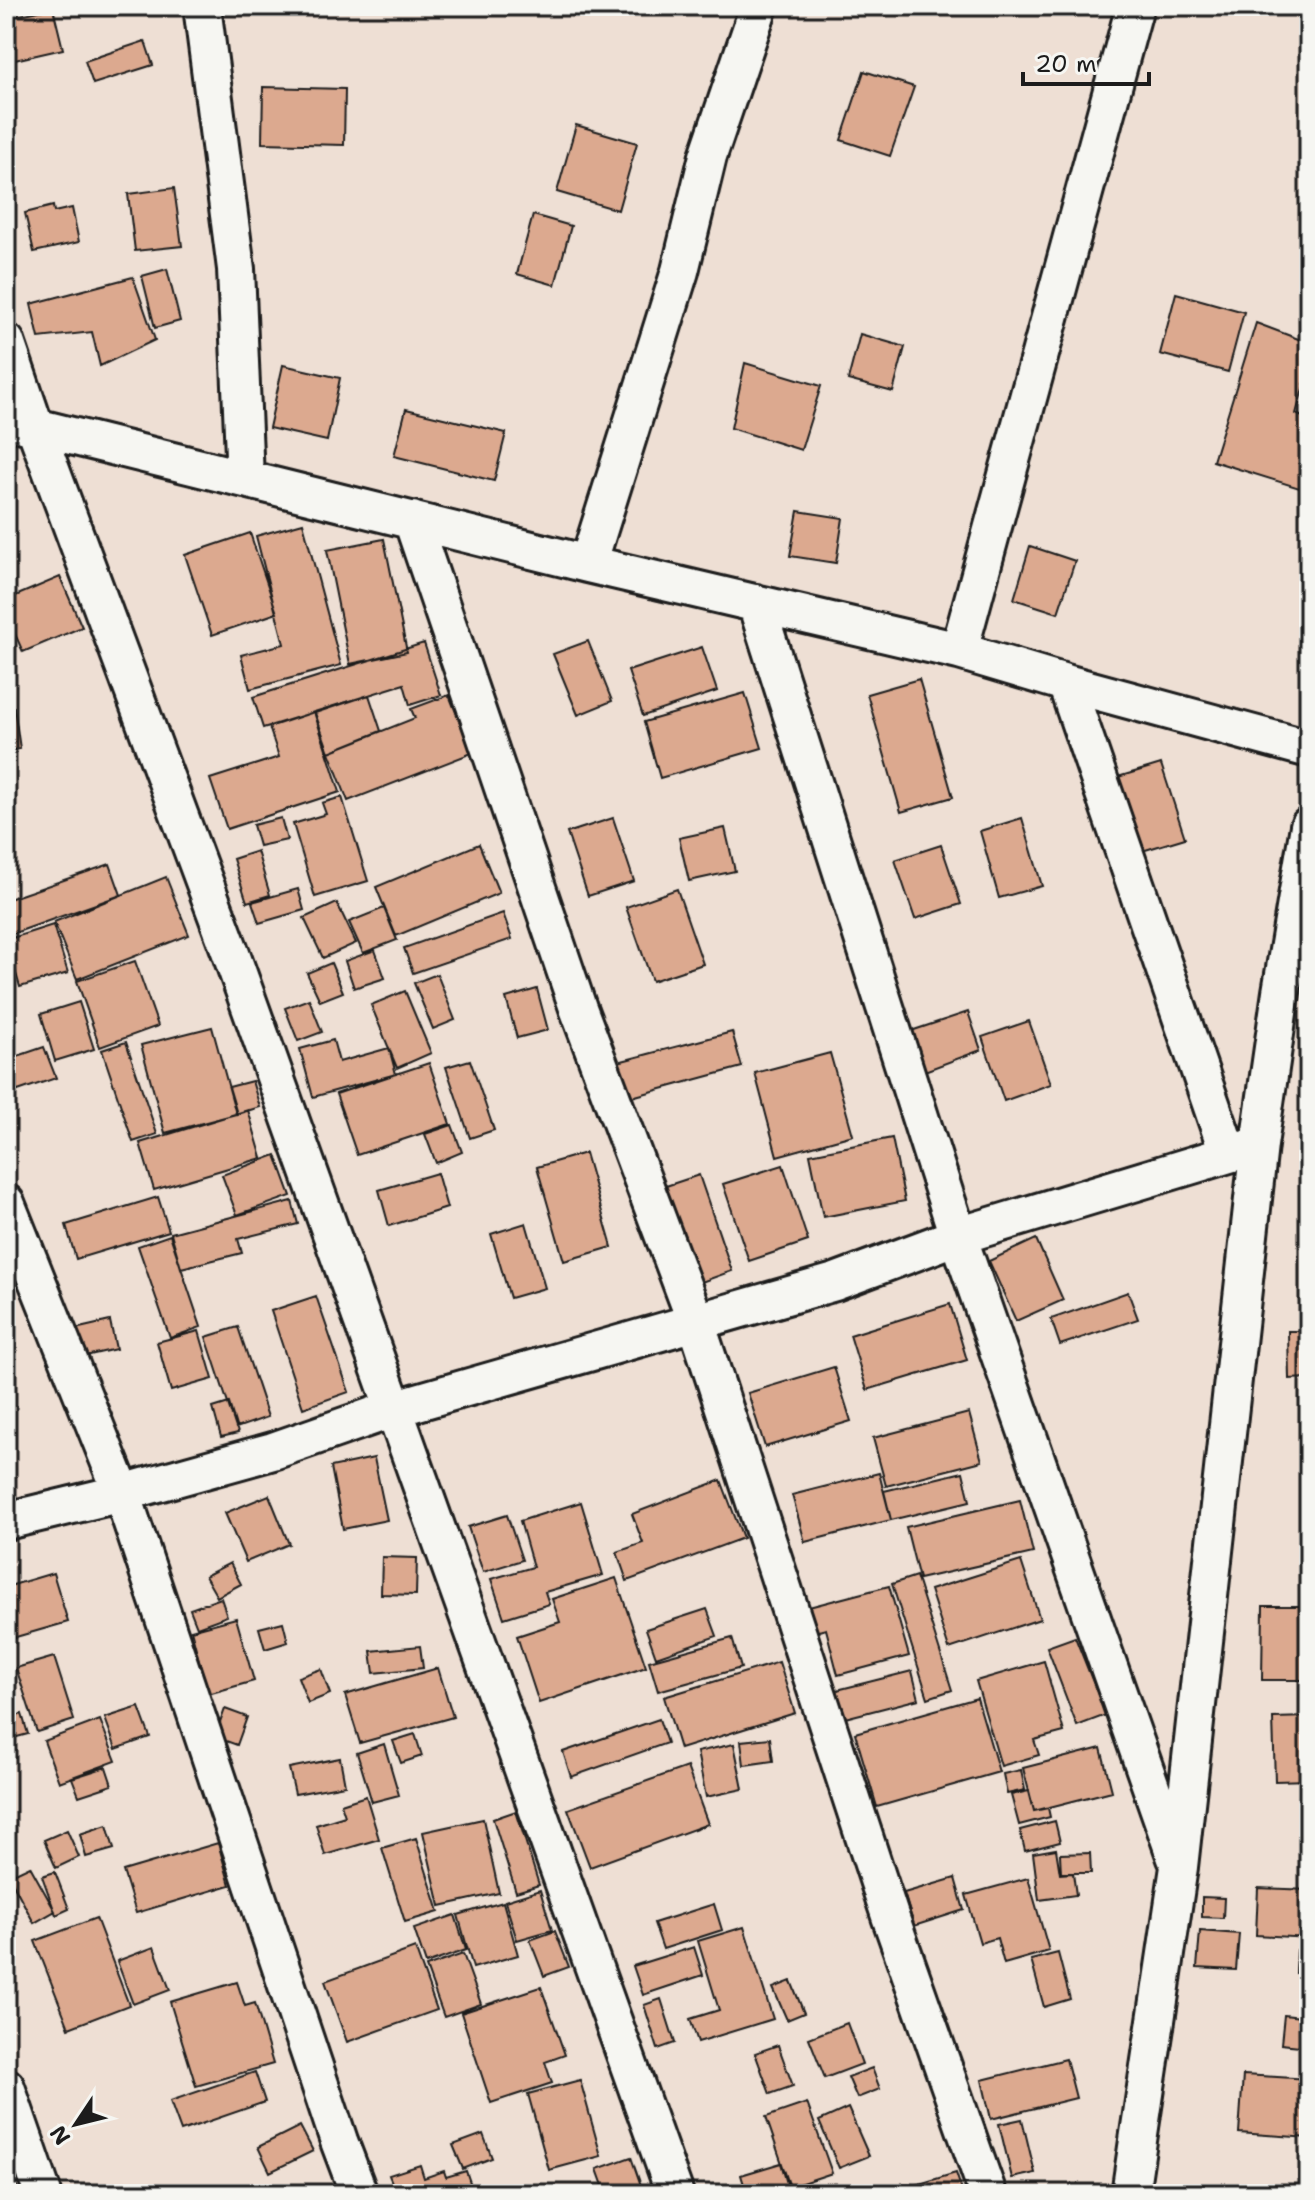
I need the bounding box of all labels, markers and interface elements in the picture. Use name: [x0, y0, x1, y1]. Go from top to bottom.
scale bar: [1023, 36, 1149, 86]
text: 20 m: [1035, 48, 1097, 80]
north arrow: [36, 2084, 116, 2164]
text: N: [43, 2120, 77, 2151]

